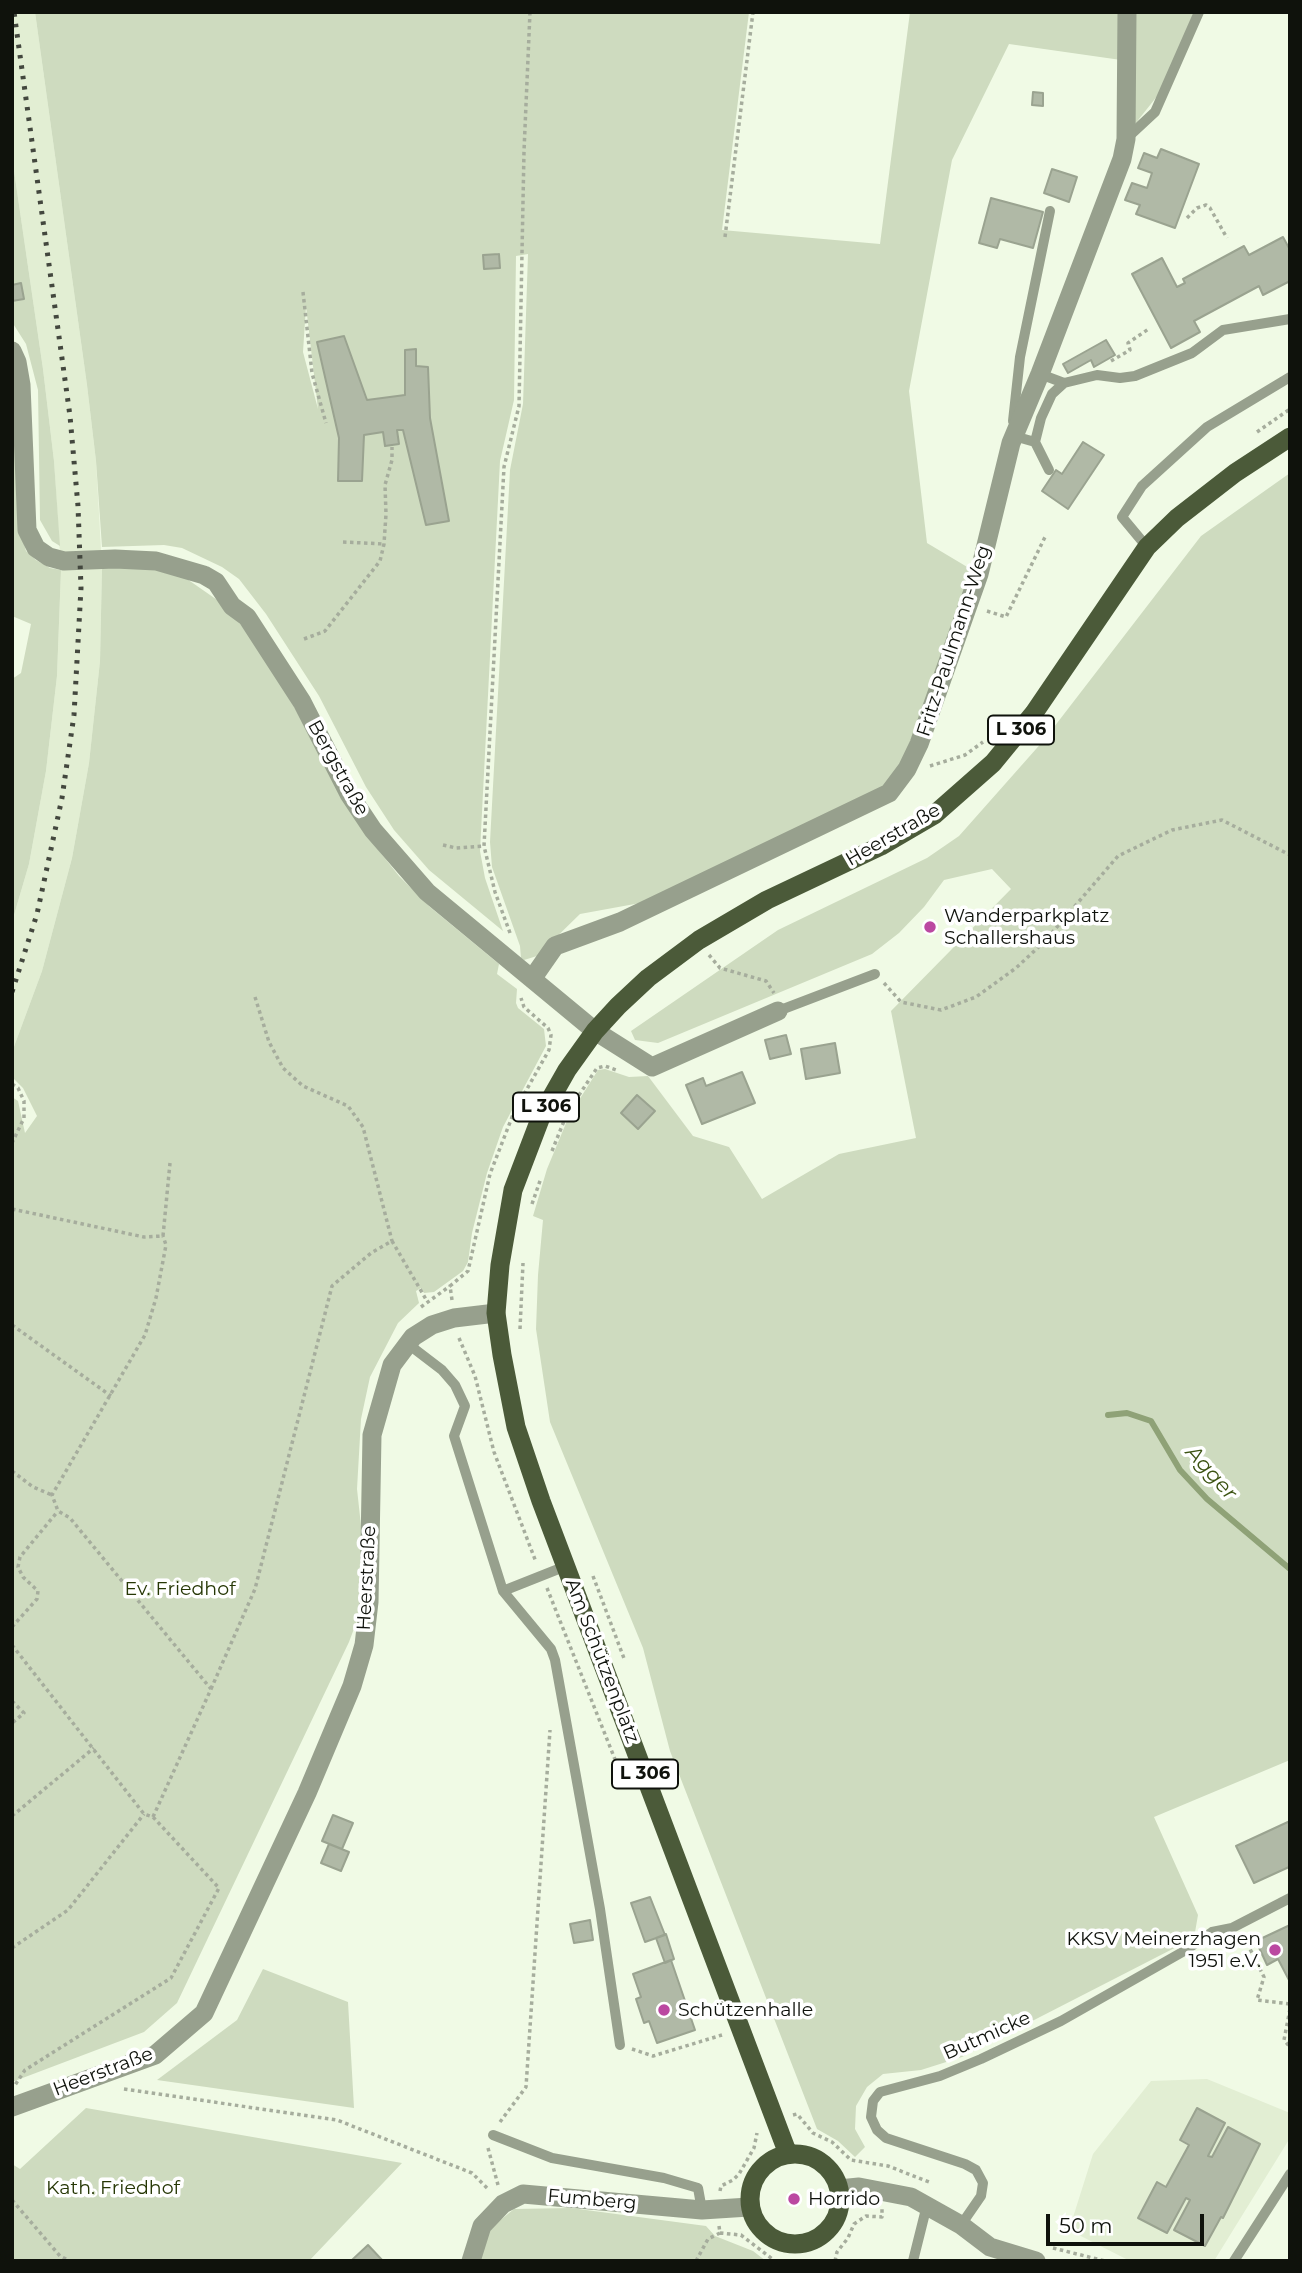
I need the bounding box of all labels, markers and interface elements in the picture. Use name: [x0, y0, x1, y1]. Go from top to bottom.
street label: Fritz-Paulmann-Weg: [912, 543, 996, 739]
street label: Bergstraße: [302, 716, 374, 820]
road number: L 306: [988, 716, 1054, 744]
street label: Heerstraße: [842, 799, 944, 871]
place label: Wanderparkplatz Schallershaus: [944, 905, 1109, 949]
marker: Wanderparkplatz Schallershaus: [922, 919, 938, 935]
road number: L 306: [513, 1092, 579, 1122]
water label: Agger: [1180, 1440, 1242, 1506]
street label: Heerstraße: [353, 1525, 381, 1631]
street label: Am Schützenplatz: [560, 1575, 644, 1747]
park label: Ev. Friedhof: [124, 1578, 236, 1600]
road number: L 306: [612, 1759, 678, 1788]
place label: KKSV Meinerzhagen 1951 e.V.: [1067, 1928, 1261, 1972]
marker: KKSV Meinerzhagen 1951 e.V.: [1267, 1942, 1283, 1958]
place label: Schützenhalle: [678, 1999, 813, 2021]
marker: Schützenhalle: [656, 2002, 672, 2018]
street label: Butmicke: [940, 2007, 1034, 2065]
street label: Heerstraße: [50, 2043, 156, 2101]
park label: Kath. Friedhof: [46, 2177, 180, 2199]
street label: Fumberg: [546, 2185, 638, 2215]
place label: Horrido: [808, 2188, 880, 2210]
marker: Horrido: [786, 2191, 802, 2207]
scale bar: [1050, 2200, 1208, 2244]
text: 50 m: [1059, 2213, 1113, 2238]

